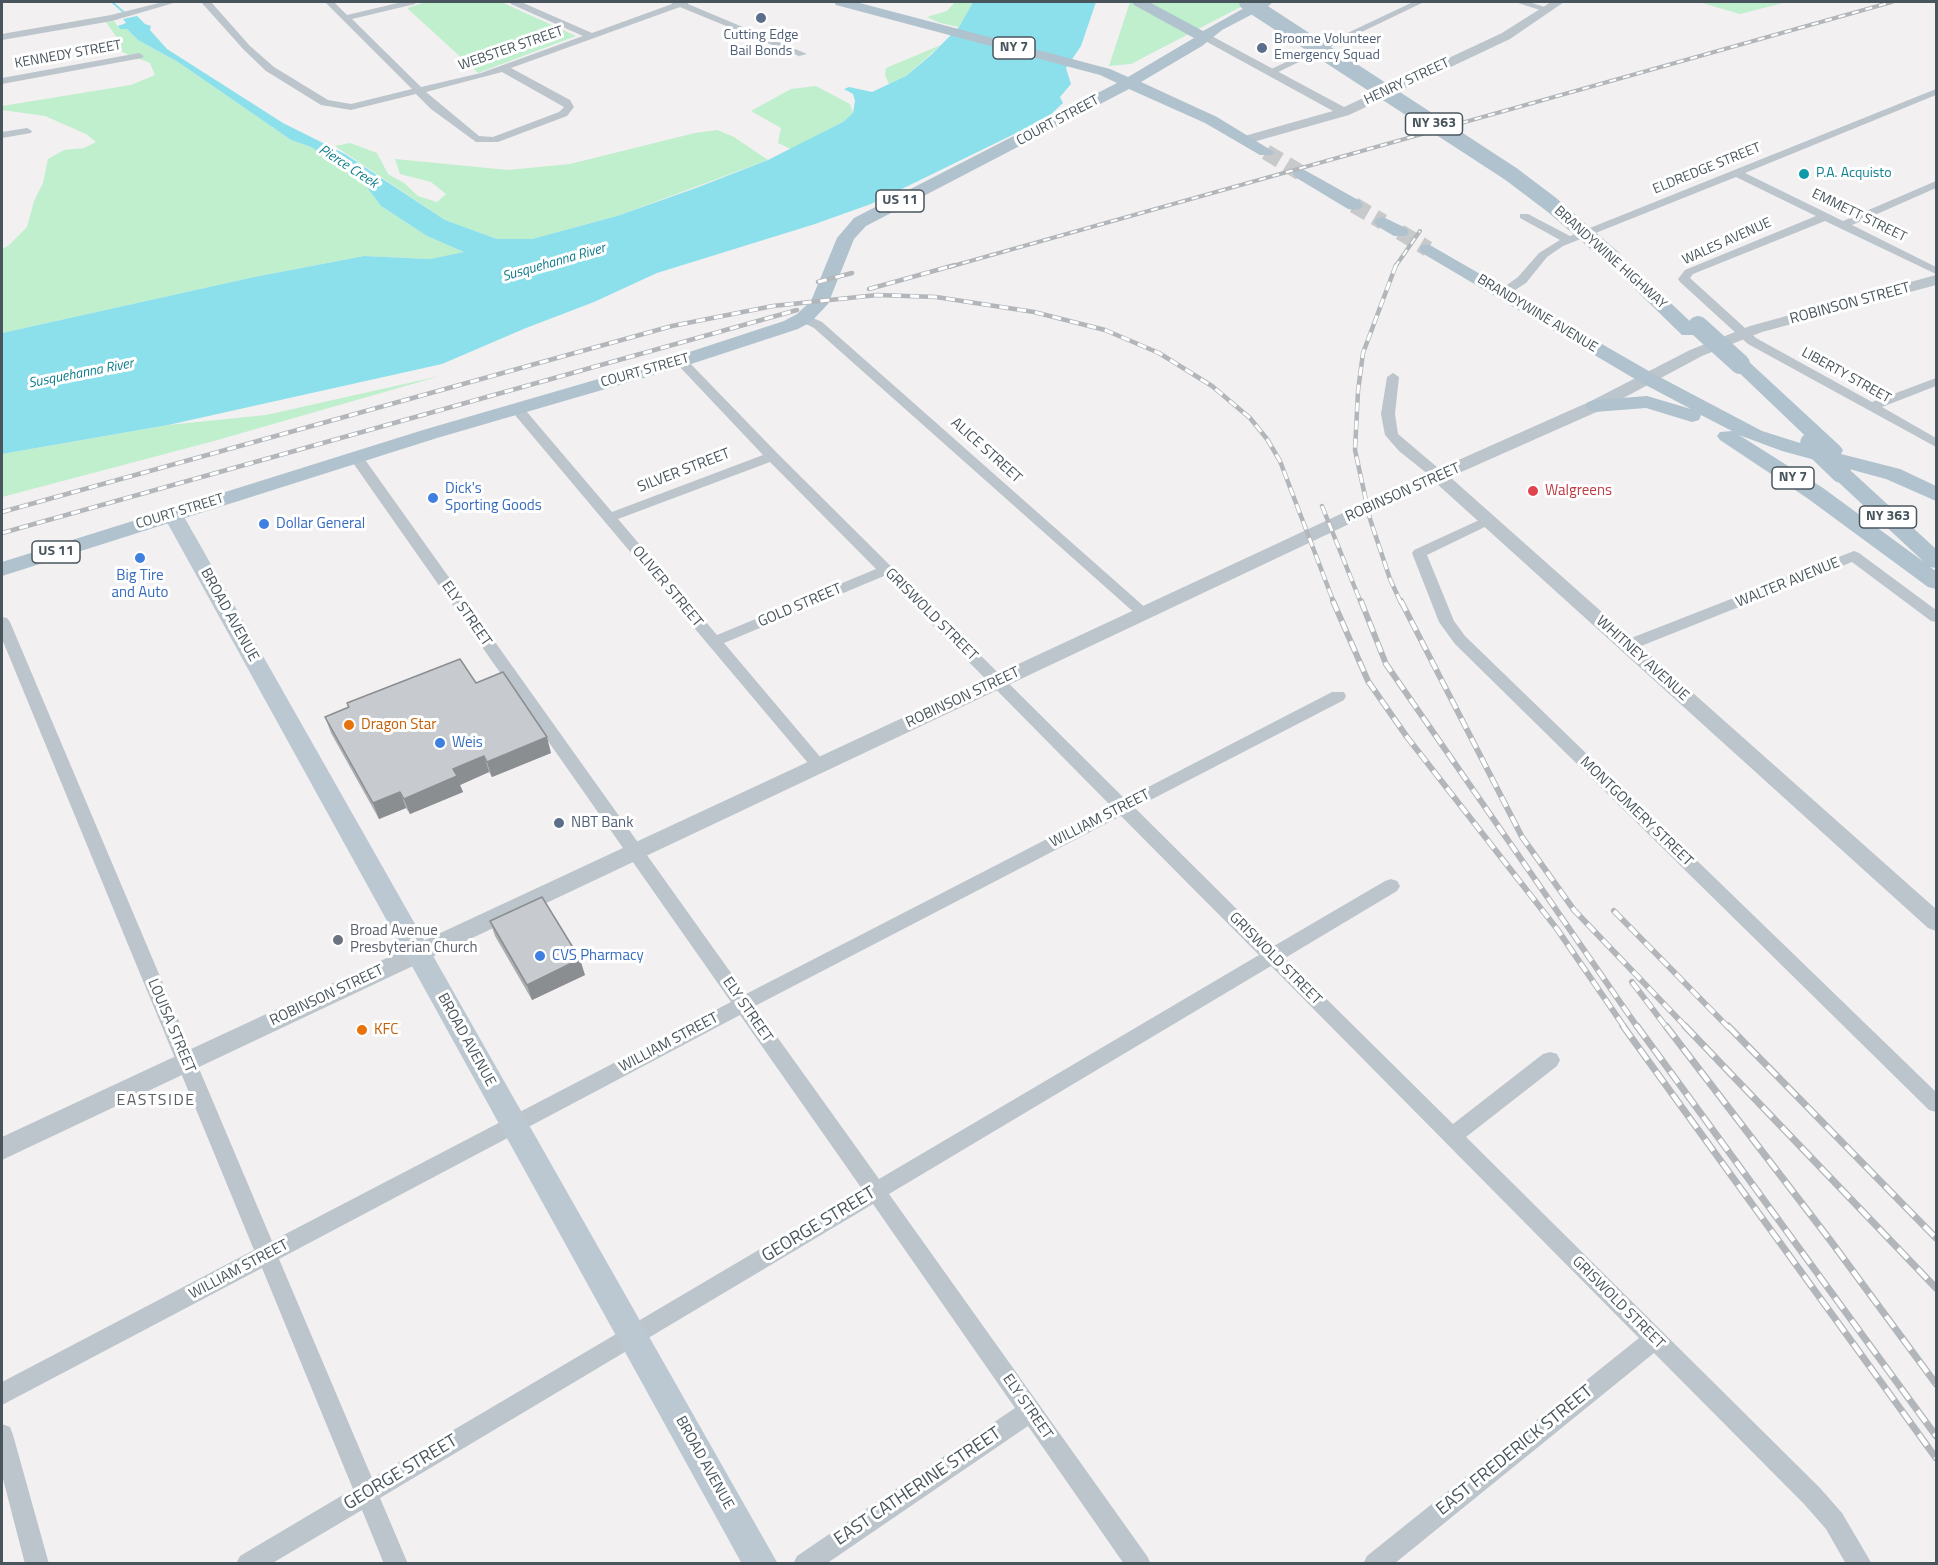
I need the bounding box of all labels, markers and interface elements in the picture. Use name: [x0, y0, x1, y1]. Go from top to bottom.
marker: Cutting Edge Bail Bonds: [754, 11, 768, 25]
street label: WEBSTER STREET: [456, 23, 566, 75]
place label: Cutting Edge Bail Bonds: [724, 28, 798, 60]
place label: Broome Volunteer Emergency Squad: [1274, 32, 1381, 64]
street label: KENNEDY STREET: [13, 37, 123, 73]
road number: NY 7: [993, 37, 1035, 59]
marker: Broome Volunteer Emergency Squad: [1255, 41, 1269, 55]
street label: HENRY STREET: [1362, 55, 1452, 109]
street label: COURT STREET: [1014, 92, 1102, 150]
road number: NY 363: [1406, 113, 1462, 135]
street label: ELDREDGE STREET: [1651, 140, 1763, 198]
water label: Pierce Creek: [315, 142, 381, 192]
place label: P.A. Acquisto: [1816, 166, 1892, 182]
marker: P.A. Acquisto: [1797, 167, 1811, 181]
street label: EMMETT STREET: [1809, 186, 1909, 246]
road number: US 11: [876, 190, 924, 212]
street label: BRANDYWINE HIGHWAY: [1550, 203, 1670, 313]
street label: WALES AVENUE: [1680, 215, 1774, 269]
water label: Susquehanna River: [501, 240, 607, 286]
street label: BRANDYWINE AVENUE: [1474, 271, 1600, 357]
street label: ROBINSON STREET: [1788, 279, 1912, 329]
street label: LIBERTY STREET: [1798, 345, 1894, 407]
street label: COURT STREET: [599, 350, 691, 392]
water label: Susquehanna River: [27, 356, 135, 392]
street label: ALICE STREET: [947, 414, 1025, 488]
street label: SILVER STREET: [635, 445, 733, 497]
street label: ROBINSON STREET: [1343, 460, 1463, 526]
road number: NY 7: [1772, 467, 1814, 489]
place label: Dick's Sporting Goods: [445, 480, 542, 515]
place label: Walgreens: [1545, 482, 1612, 500]
marker: Walgreens: [1526, 484, 1540, 498]
street label: COURT STREET: [134, 491, 226, 533]
marker: Dick's Sporting Goods: [426, 491, 440, 505]
road number: NY 363: [1860, 506, 1916, 528]
place label: Dollar General: [276, 515, 365, 533]
marker: Dollar General: [257, 517, 271, 531]
road number: US 11: [32, 541, 80, 563]
street label: OLIVER STREET: [628, 543, 706, 631]
marker: Big Tire and Auto: [133, 551, 147, 565]
street label: WALTER AVENUE: [1734, 554, 1842, 612]
street label: BROAD AVENUE: [196, 565, 262, 665]
street label: GRISWOLD STREET: [881, 565, 981, 665]
place label: Big Tire and Auto: [112, 567, 168, 602]
street label: ELY STREET: [437, 578, 495, 650]
street label: GOLD STREET: [756, 580, 844, 632]
street label: WHITNEY AVENUE: [1592, 613, 1692, 705]
street label: ROBINSON STREET: [903, 664, 1023, 732]
place label: Dragon Star: [361, 716, 436, 734]
marker: Dragon Star: [342, 718, 356, 732]
place label: Weis: [452, 734, 483, 752]
marker: Weis: [433, 736, 447, 750]
street label: MONTGOMERY STREET: [1576, 753, 1696, 871]
street label: WILLIAM STREET: [1047, 786, 1153, 852]
place label: NBT Bank: [571, 814, 633, 832]
marker: NBT Bank: [552, 816, 566, 830]
street label: GRISWOLD STREET: [1225, 909, 1325, 1009]
place label: Broad Avenue Presbyterian Church: [350, 922, 477, 957]
marker: Broad Avenue Presbyterian Church: [331, 933, 345, 947]
place label: CVS Pharmacy: [552, 947, 644, 965]
marker: CVS Pharmacy: [533, 949, 547, 963]
street label: ROBINSON STREET: [267, 962, 387, 1030]
street label: ELY STREET: [718, 974, 776, 1046]
street label: LOUISA STREET: [143, 976, 199, 1076]
street label: BROAD AVENUE: [433, 990, 499, 1090]
street label: WILLIAM STREET: [616, 1009, 722, 1077]
place label: KFC: [374, 1021, 398, 1039]
marker: KFC: [355, 1023, 369, 1037]
district label: EASTSIDE: [116, 1091, 196, 1111]
street label: GEORGE STREET: [758, 1183, 880, 1267]
street label: WILLIAM STREET: [186, 1236, 292, 1304]
street label: GRISWOLD STREET: [1568, 1253, 1668, 1353]
street label: ELY STREET: [998, 1371, 1056, 1443]
street label: EAST FREDERICK STREET: [1432, 1381, 1598, 1521]
street label: BROAD AVENUE: [671, 1413, 737, 1513]
street label: EAST CATHERINE STREET: [831, 1423, 1005, 1551]
street label: GEORGE STREET: [340, 1431, 462, 1515]

